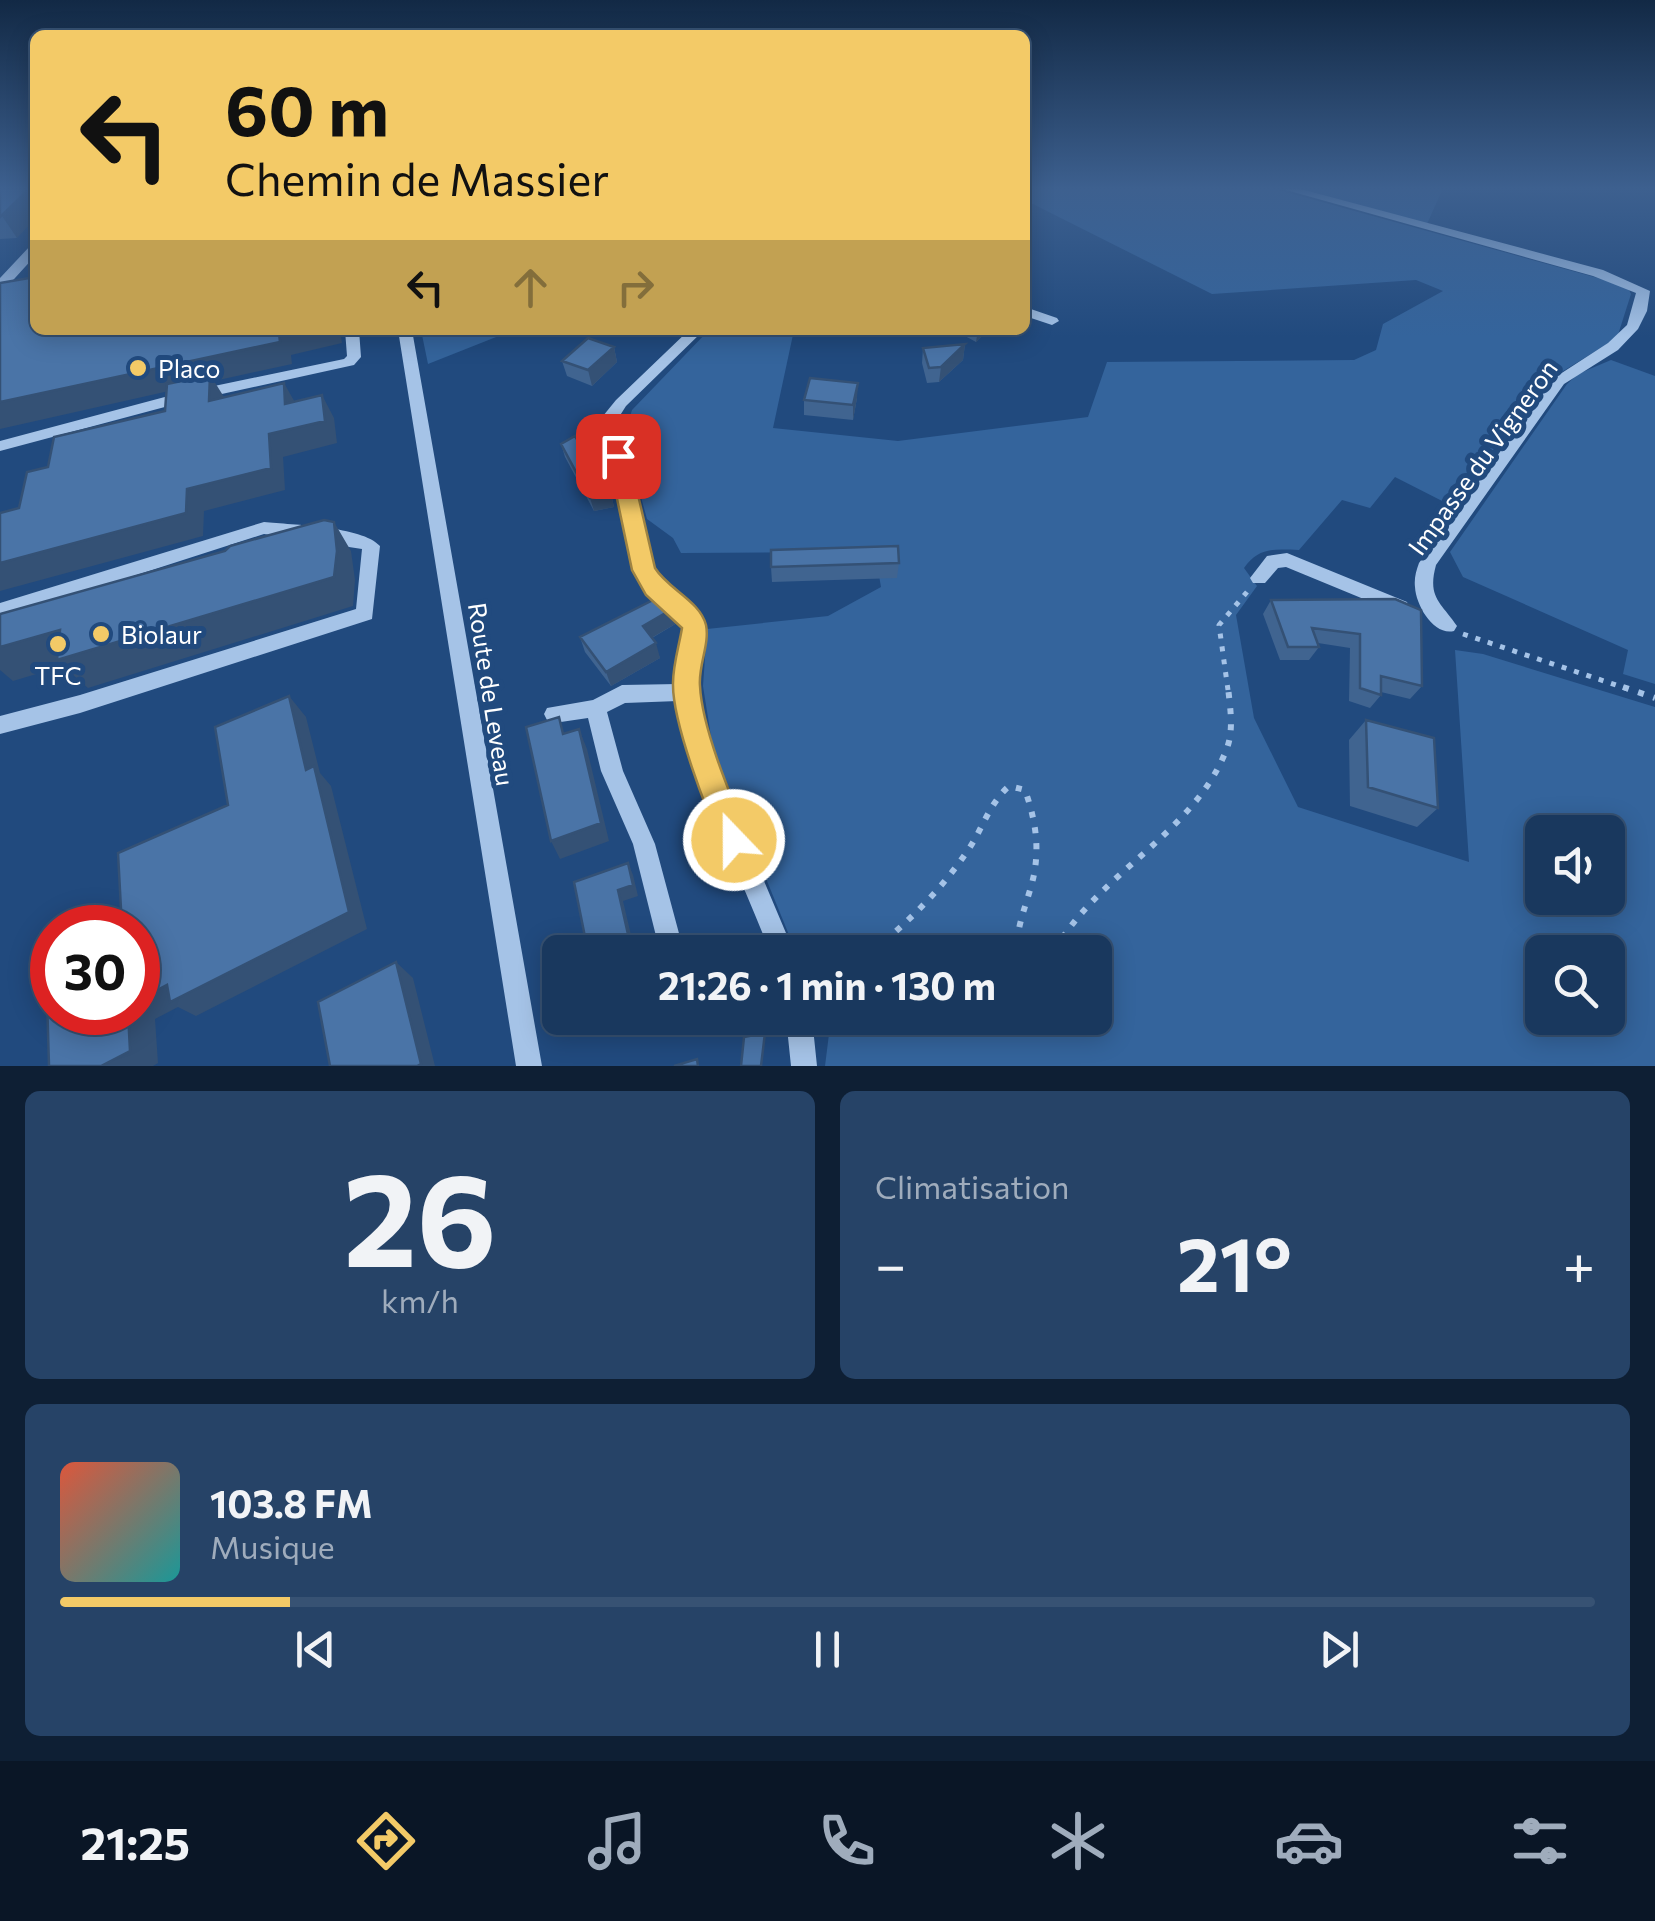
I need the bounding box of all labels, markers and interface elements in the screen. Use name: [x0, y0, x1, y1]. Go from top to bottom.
text: 60 m: [225, 65, 389, 150]
icon: left: [60, 70, 190, 200]
text: Chemin de Massier: [225, 150, 609, 205]
icon: left: [398, 260, 453, 315]
icon: ahead: [503, 260, 558, 315]
icon: right: [608, 260, 663, 315]
place label: Placo: [158, 353, 220, 383]
street label: Impasse du Vigneron: [1401, 354, 1563, 560]
marker: Placo: [127, 357, 149, 379]
pin: [576, 414, 661, 499]
icon: arrive: [591, 429, 646, 484]
street label: Route de Leveau: [463, 600, 521, 788]
place label: Biolaur: [121, 619, 202, 649]
marker: Biolaur: [90, 623, 112, 645]
marker: TFC: [47, 633, 69, 655]
place label: TFC: [34, 660, 82, 690]
position arrow: [682, 788, 786, 892]
map controls: [1525, 815, 1625, 1035]
button: sound: [1525, 815, 1625, 915]
speed limit sign: 30: [30, 905, 160, 1035]
button: search: [1525, 935, 1625, 1035]
text: 21:26 · 1 min · 130 m: [658, 961, 996, 1008]
text: 26: [343, 1135, 497, 1294]
text: Climatisation: [875, 1166, 1069, 1206]
text: 21°: [1177, 1216, 1292, 1307]
text: −: [875, 1229, 906, 1296]
text: +: [1563, 1229, 1595, 1296]
text: km/h: [381, 1280, 459, 1320]
text: 103.8 FM: [210, 1479, 373, 1526]
text: Musique: [210, 1526, 335, 1566]
icon: previous: [288, 1622, 343, 1677]
icon: pause: [800, 1622, 855, 1677]
icon: next: [1312, 1622, 1367, 1677]
icon: directions: [351, 1806, 421, 1876]
icon: music: [582, 1806, 652, 1876]
icon: phone: [812, 1806, 882, 1876]
icon: climate: [1043, 1806, 1113, 1876]
icon: car: [1274, 1806, 1344, 1876]
icon: filters: [1505, 1806, 1575, 1876]
text: 21:25: [80, 1814, 190, 1869]

